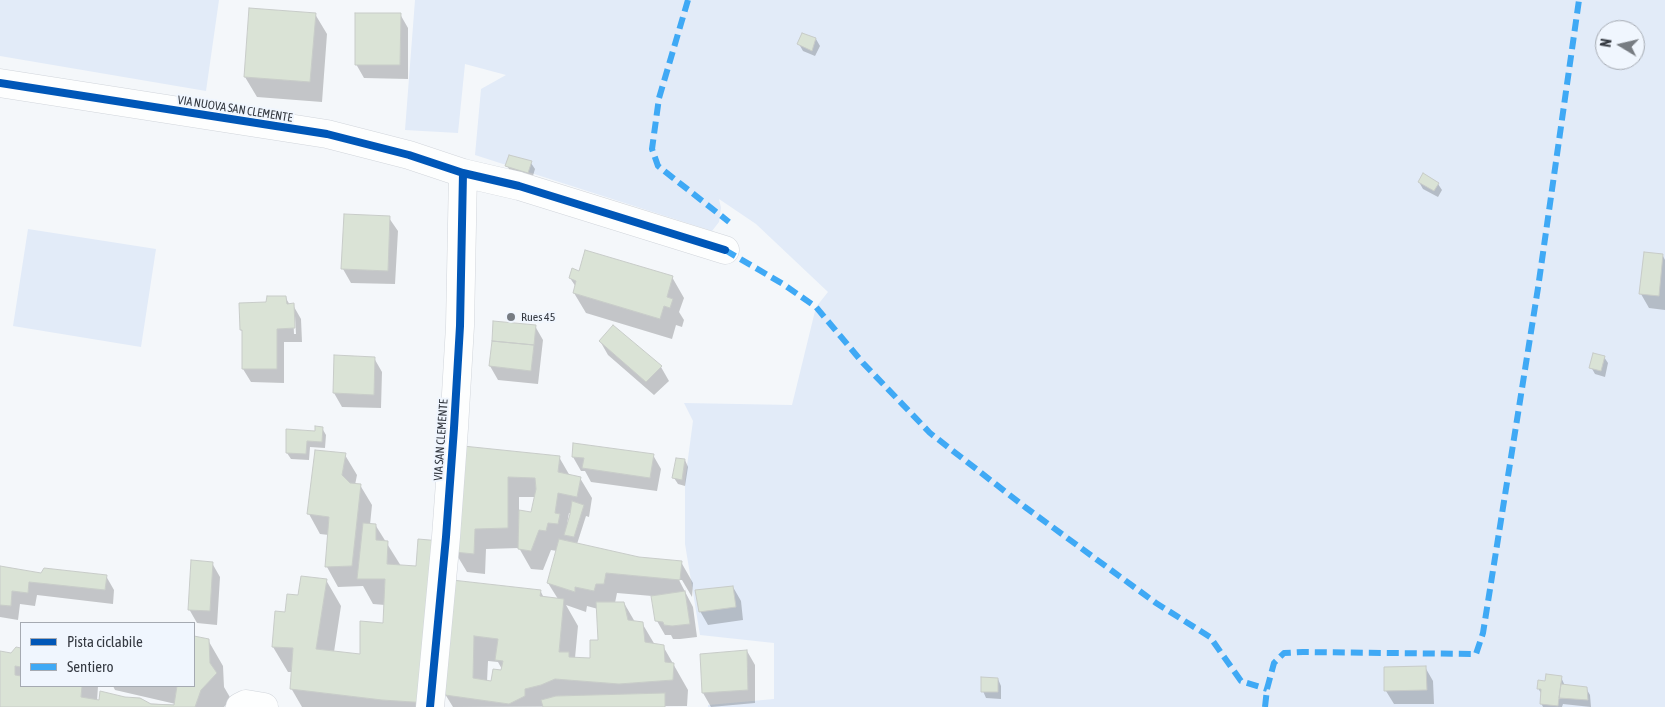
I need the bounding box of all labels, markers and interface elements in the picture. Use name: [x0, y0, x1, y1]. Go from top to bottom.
north arrow: [1595, 20, 1645, 70]
text: N: [1598, 37, 1615, 48]
street label: VIA NUOVA SAN CLEMENTE: [177, 93, 293, 125]
place label: Rues 45: [521, 310, 555, 324]
marker: Rues 45: [505, 311, 517, 323]
street label: VIA SAN CLEMENTE: [431, 399, 451, 481]
legend: [20, 622, 195, 687]
text: Pista ciclabile: [67, 633, 143, 650]
text: Sentiero: [67, 658, 113, 675]

